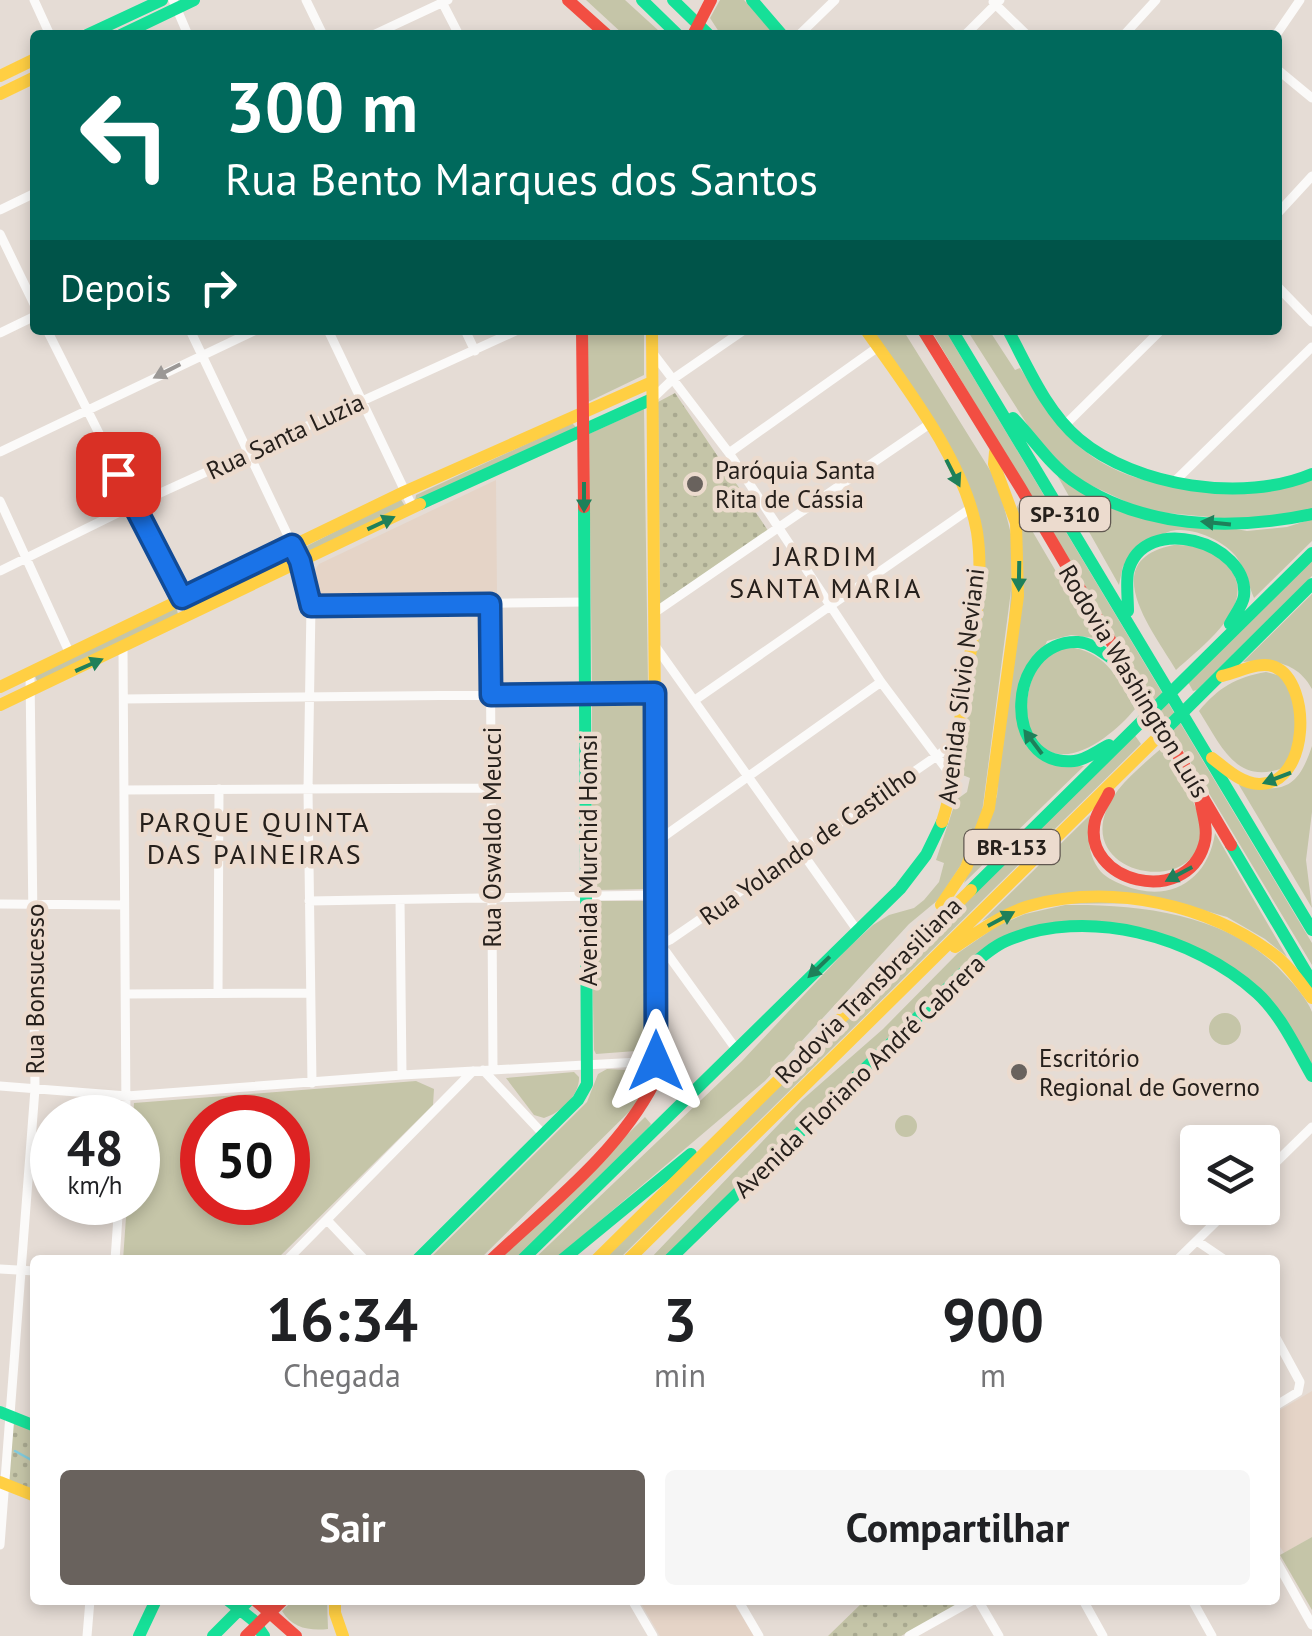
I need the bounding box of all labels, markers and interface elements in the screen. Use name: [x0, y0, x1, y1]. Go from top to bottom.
text: 300 m: [225, 61, 418, 151]
icon: left: [60, 70, 190, 200]
text: Rua Bento Marques dos Santos: [225, 149, 818, 207]
icon: right: [191, 260, 246, 315]
text: Depois: [60, 263, 171, 312]
one-way arrow: [153, 362, 182, 379]
street label: Rua Santa Luzia: [201, 386, 369, 486]
pin: [76, 432, 161, 517]
icon: arrive: [91, 447, 146, 502]
place label: Paróquia Santa Rita de Cássia: [715, 454, 875, 515]
one-way arrow: [944, 458, 961, 487]
marker: Paróquia Santa Rita de Cássia: [684, 473, 706, 495]
one-way arrow: [576, 482, 592, 514]
road number: SP-310: [1020, 497, 1110, 531]
one-way arrow: [366, 515, 396, 531]
one-way arrow: [1200, 515, 1231, 531]
district label: JARDIM SANTA MARIA: [729, 537, 923, 606]
street label: Rodovia Washington Luís: [1052, 559, 1216, 803]
one-way arrow: [1010, 561, 1026, 593]
street label: Avenida Sílvio Neviani: [931, 566, 991, 806]
one-way arrow: [75, 656, 104, 673]
street label: Rua Oswaldo Meucci: [476, 726, 508, 948]
one-way arrow: [1023, 728, 1044, 755]
street label: Avenida Murchid Homsi: [572, 734, 604, 986]
street label: Rua Yolando de Castilho: [693, 758, 923, 932]
one-way arrow: [1261, 770, 1291, 786]
district label: PARQUE QUINTA DAS PAINEIRAS: [139, 803, 371, 872]
road number: BR-153: [964, 830, 1060, 864]
one-way arrow: [1165, 865, 1193, 882]
street label: Rodovia Transbrasiliana: [768, 890, 968, 1090]
street label: Rua Bonsucesso: [19, 904, 51, 1074]
one-way arrow: [987, 911, 1015, 928]
street label: Avenida Floriano André Cabrera: [727, 948, 991, 1204]
one-way arrow: [808, 955, 832, 978]
position arrow: [604, 1009, 708, 1113]
place label: Escritório Regional de Governo: [1039, 1042, 1260, 1103]
marker: Escritório Regional de Governo: [1008, 1061, 1030, 1083]
speed limit sign: 50: [180, 1095, 310, 1225]
text: 48: [67, 1115, 123, 1180]
map controls: [1180, 1125, 1280, 1225]
button: layers: [1180, 1125, 1280, 1225]
text: km/h: [68, 1169, 122, 1201]
text: 16:34: [266, 1280, 418, 1358]
text: 3: [663, 1280, 697, 1358]
text: 900: [942, 1280, 1044, 1358]
text: Chegada: [283, 1354, 401, 1396]
text: min: [654, 1354, 706, 1396]
text: m: [980, 1354, 1006, 1396]
button: Sair: [60, 1470, 645, 1585]
button: Compartilhar: [665, 1470, 1250, 1585]

